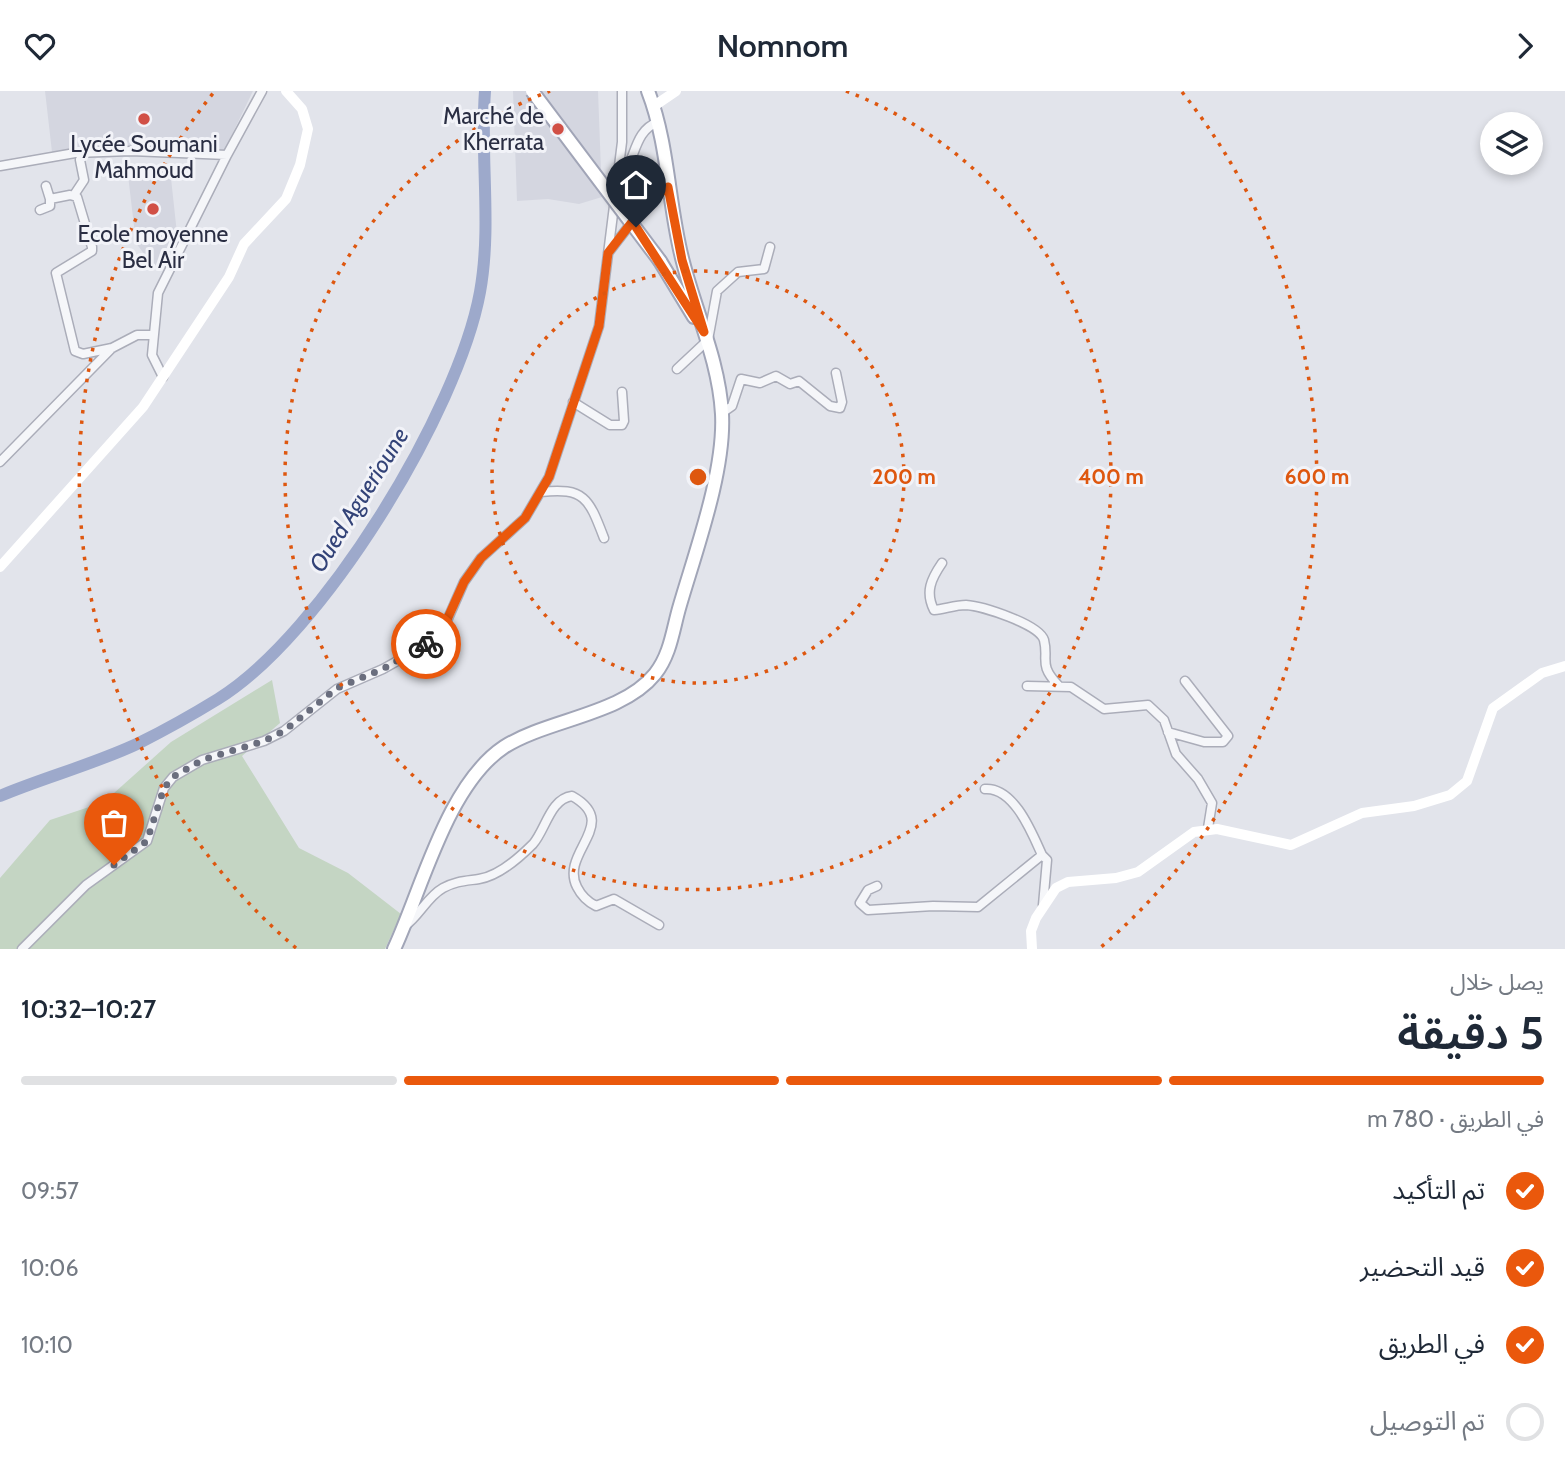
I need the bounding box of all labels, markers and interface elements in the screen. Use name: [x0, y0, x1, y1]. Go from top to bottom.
text: Nomnom: [717, 26, 848, 65]
icon: heart: [21, 27, 59, 65]
icon: forward: [1506, 27, 1544, 65]
place label: Marché de Kherrata: [443, 102, 544, 156]
marker: Lycée Soumani Mahmoud: [136, 111, 152, 127]
map controls: [1480, 112, 1543, 175]
button: layers: [1480, 112, 1543, 175]
marker: Marché de Kherrata: [550, 121, 566, 137]
place label: Lycée Soumani Mahmoud: [70, 130, 218, 184]
pin: [606, 155, 666, 227]
icon: home: [617, 166, 655, 204]
marker: Ecole moyenne Bel Air: [145, 201, 161, 217]
place label: Ecole moyenne Bel Air: [78, 220, 229, 274]
water label: Oued Aguerioune: [303, 422, 414, 577]
text: 200 m: [872, 464, 936, 489]
text: 400 m: [1078, 464, 1144, 489]
text: 600 m: [1285, 464, 1349, 489]
centre of rings: [686, 465, 710, 489]
courier: [391, 609, 461, 679]
icon: bike: [407, 625, 445, 663]
pin: [84, 793, 144, 865]
icon: bag: [95, 804, 133, 842]
text: يصل خلال: [1450, 968, 1544, 996]
text: 10:27–10:32: [21, 993, 156, 1025]
text: 5 دقيقة: [1397, 1005, 1544, 1061]
text: في الطريق · 780 m: [1367, 1105, 1544, 1133]
icon: check: [1506, 1172, 1544, 1210]
text: تم التأكيد: [1392, 1174, 1485, 1206]
text: 09:57: [21, 1177, 79, 1205]
icon: check: [1506, 1249, 1544, 1287]
text: قيد التحضير: [1360, 1251, 1485, 1283]
text: 10:06: [21, 1254, 78, 1282]
icon: check: [1506, 1326, 1544, 1364]
text: في الطريق: [1379, 1328, 1485, 1360]
text: 10:10: [21, 1331, 73, 1359]
text: تم التوصيل: [1370, 1405, 1485, 1437]

